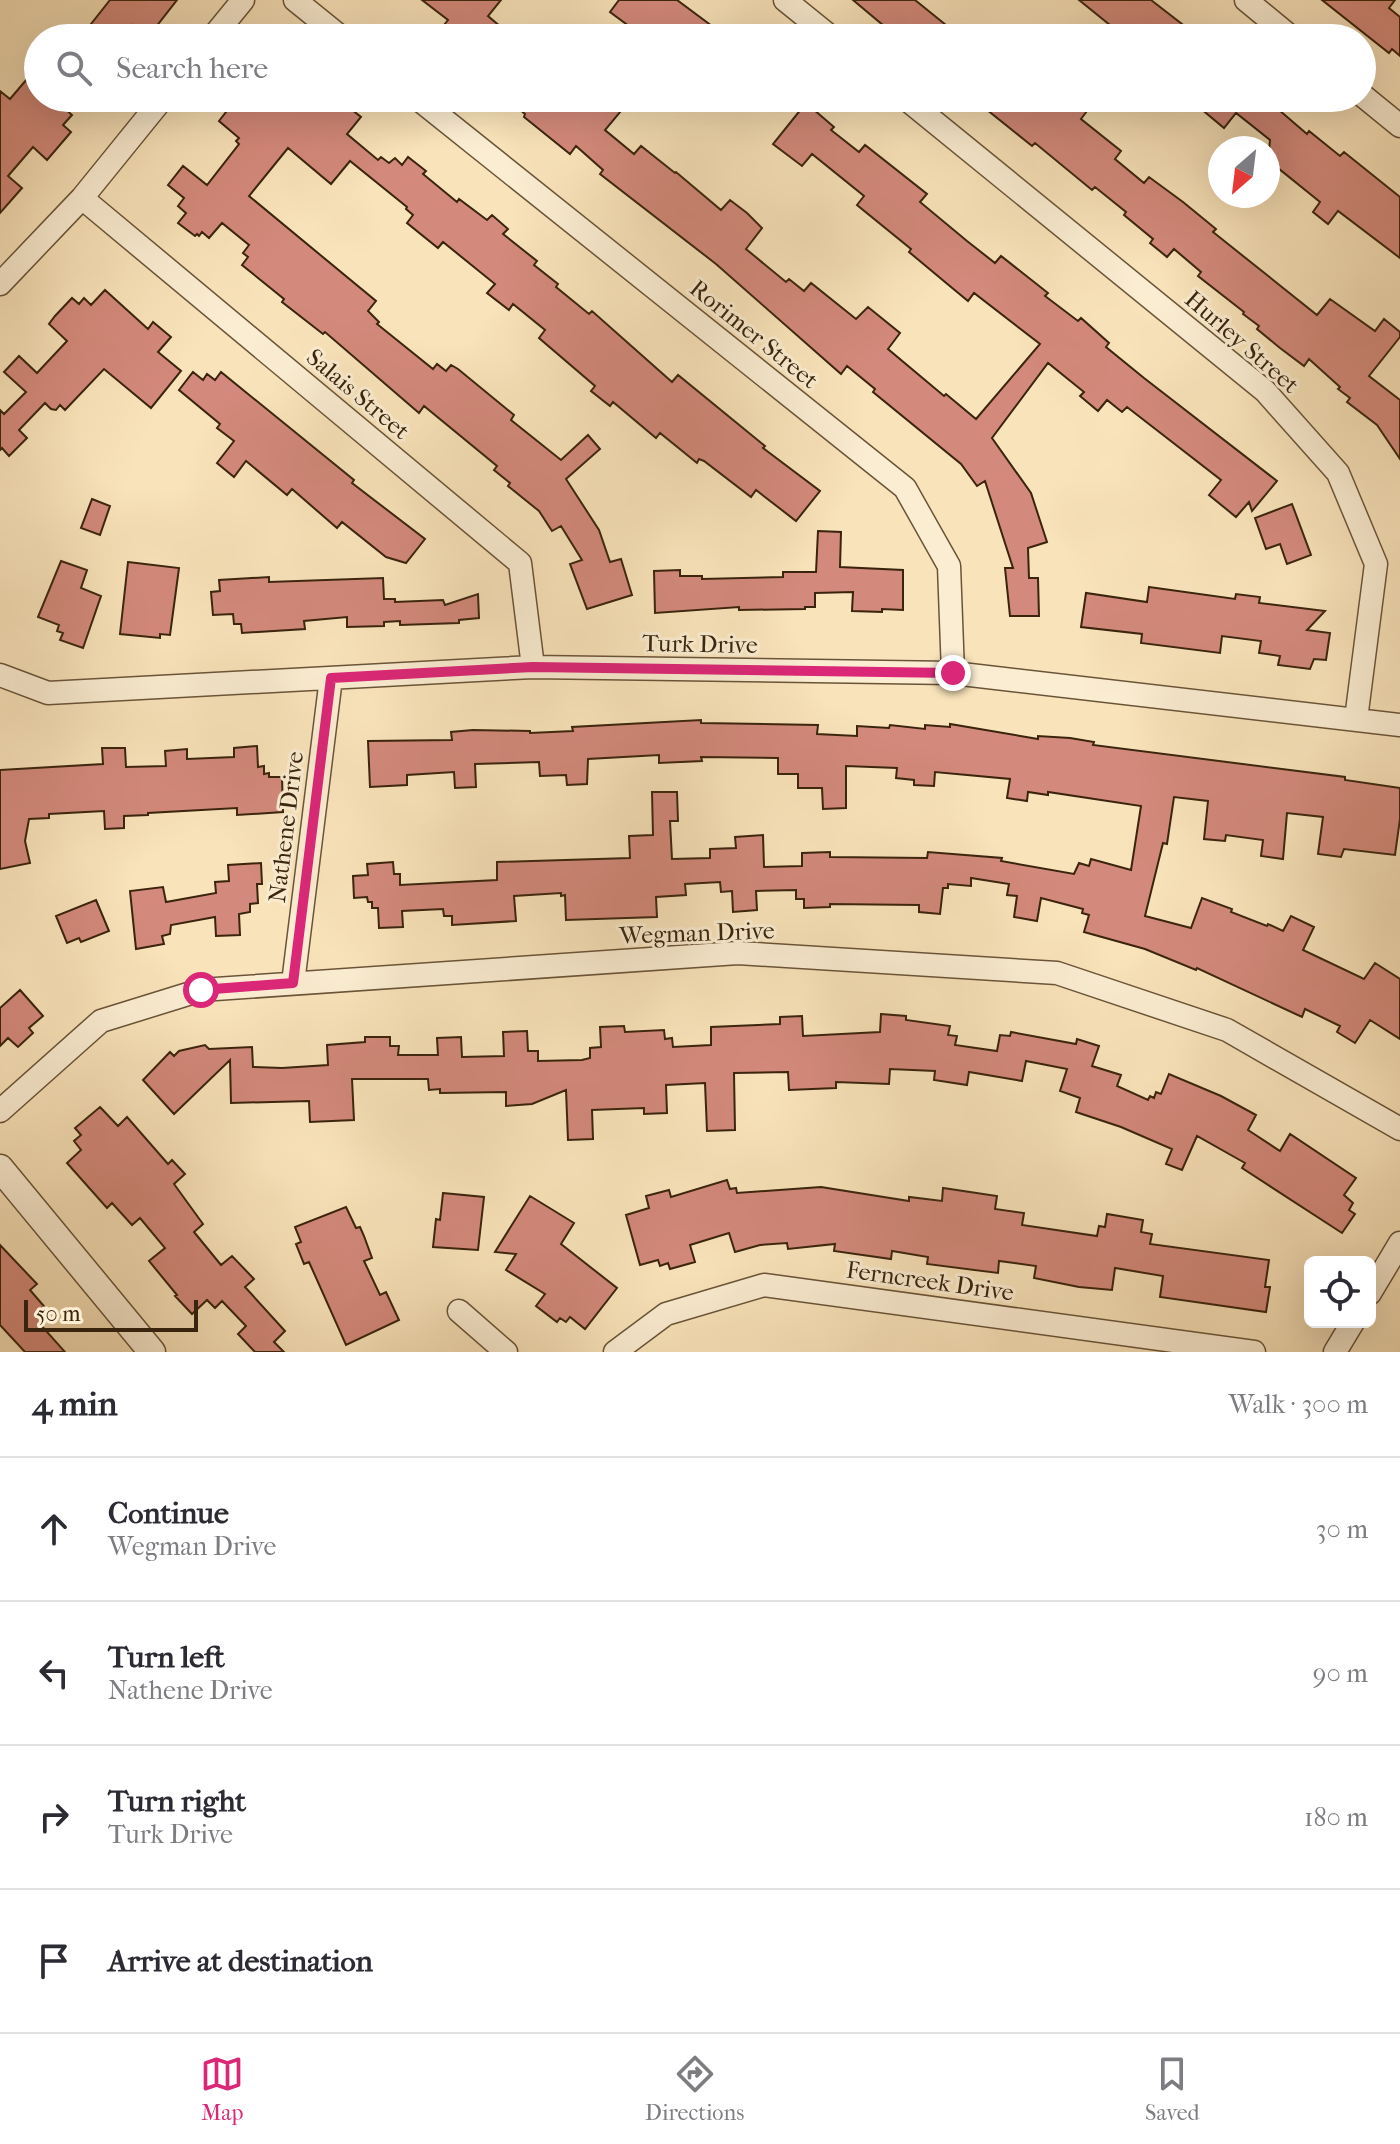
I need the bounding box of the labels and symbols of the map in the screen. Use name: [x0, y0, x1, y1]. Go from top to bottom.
north arrow: [1208, 136, 1280, 208]
street label: Rorimer Street: [684, 274, 824, 394]
street label: Hurley Street: [1179, 285, 1305, 399]
street label: Salais Street: [301, 343, 415, 445]
street label: Turk Drive: [642, 629, 758, 659]
route end: [935, 655, 971, 691]
street label: Nathene Drive: [263, 750, 309, 904]
street label: Wegman Drive: [618, 916, 775, 950]
route start: [183, 972, 219, 1008]
street label: Ferncreek Drive: [844, 1255, 1016, 1307]
scale bar: [24, 1296, 198, 1332]

